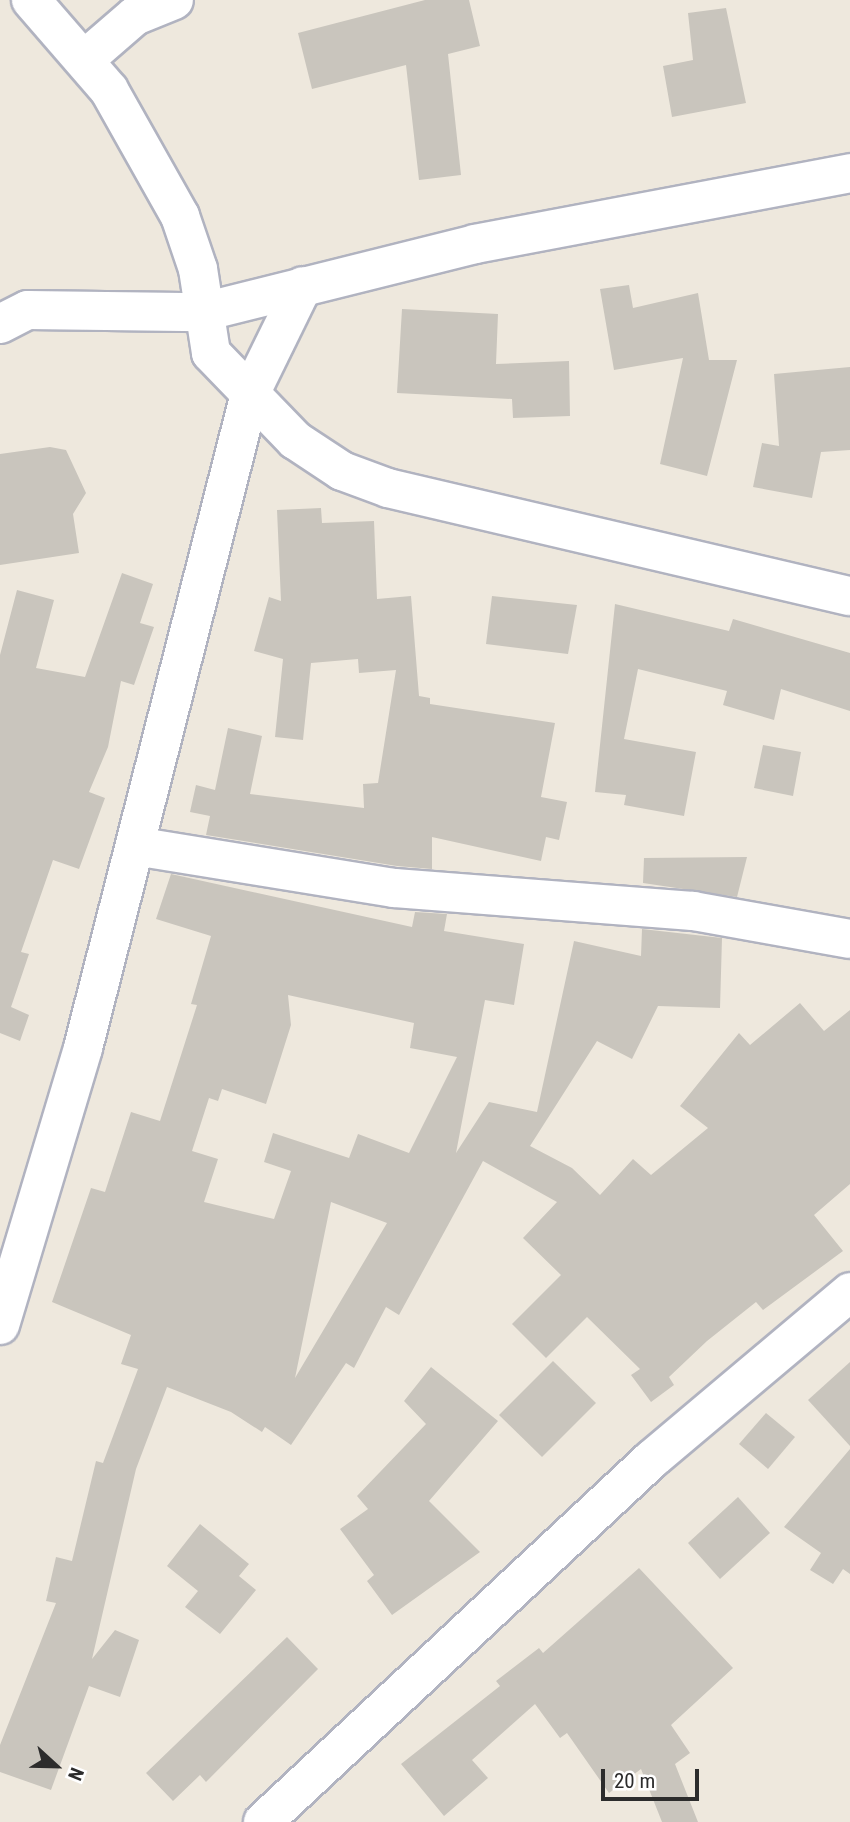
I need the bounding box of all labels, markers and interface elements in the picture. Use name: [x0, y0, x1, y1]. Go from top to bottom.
north arrow: [21, 1731, 91, 1801]
scale bar: [605, 1756, 703, 1800]
text: N: [63, 1764, 89, 1784]
text: 20 m: [614, 1769, 655, 1793]

